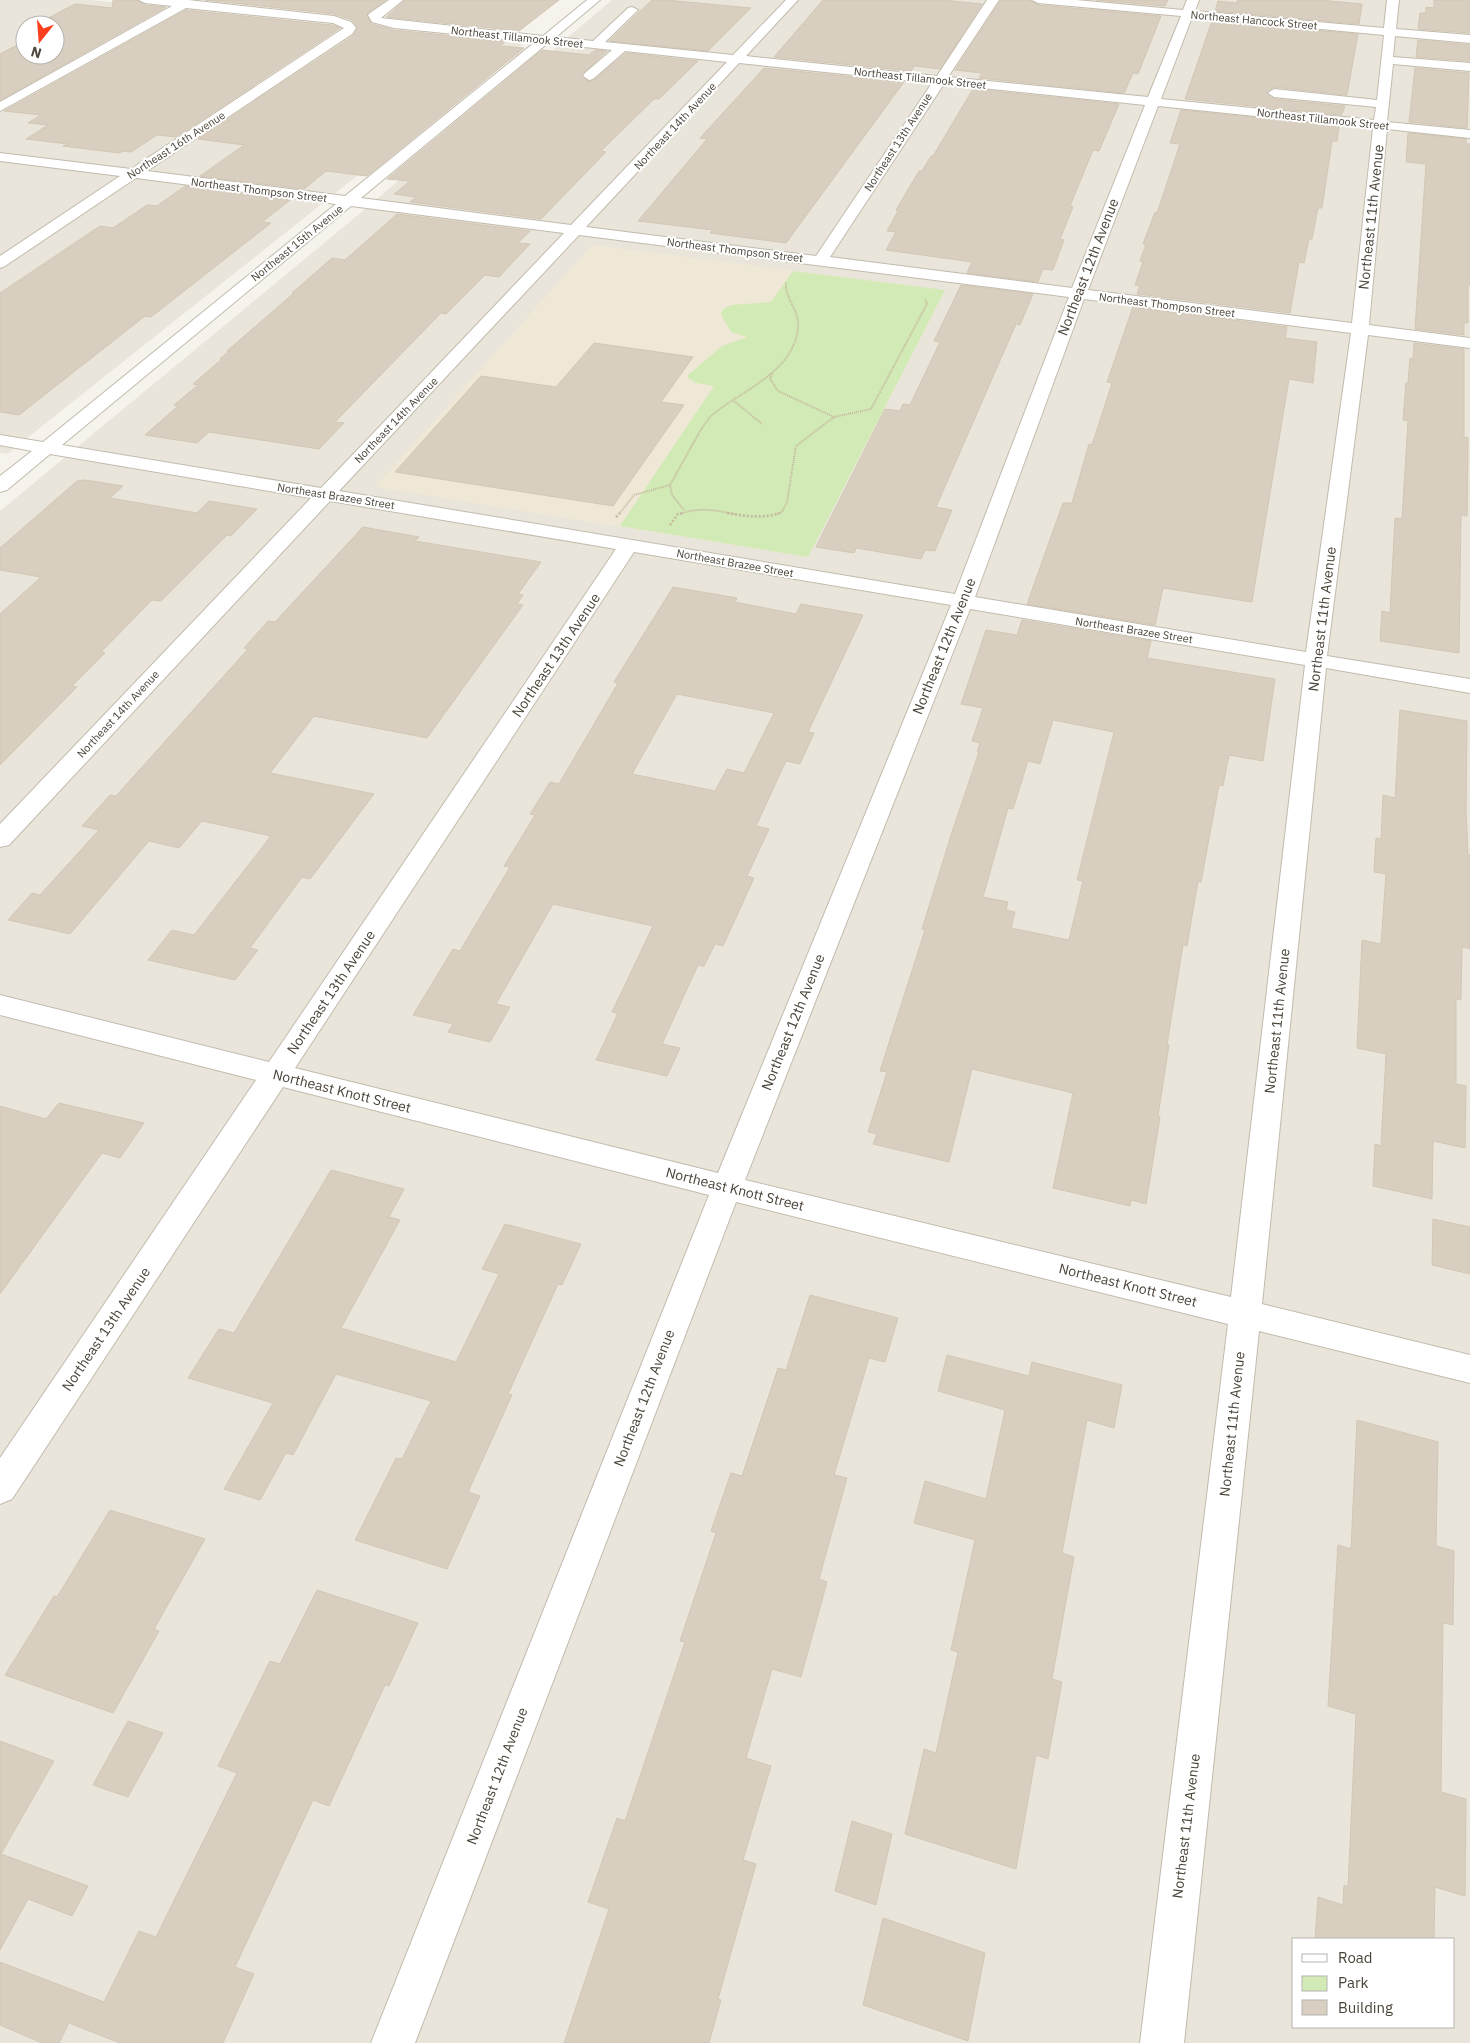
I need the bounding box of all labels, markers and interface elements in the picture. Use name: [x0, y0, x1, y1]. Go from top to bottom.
street label: Northeast Hancock Street: [1190, 7, 1318, 33]
north arrow: [15, 15, 65, 65]
street label: Northeast Tillamook Street: [450, 23, 584, 51]
text: N: [29, 42, 44, 63]
street label: Northeast Tillamook Street: [853, 64, 987, 92]
street label: Northeast 14th Avenue: [631, 79, 719, 173]
street label: Northeast 13th Avenue: [861, 90, 935, 194]
street label: Northeast Tillamook Street: [1256, 105, 1390, 133]
street label: Northeast 16th Avenue: [124, 108, 228, 182]
street label: Northeast 11th Avenue: [1354, 143, 1388, 290]
street label: Northeast Thompson Street: [190, 175, 328, 205]
street label: Northeast 12th Avenue: [1054, 196, 1123, 338]
street label: Northeast 15th Avenue: [248, 202, 346, 284]
street label: Northeast Thompson Street: [666, 235, 804, 265]
street label: Northeast Thompson Street: [1098, 290, 1236, 320]
street label: Northeast 14th Avenue: [351, 374, 441, 466]
street label: Northeast Brazee Street: [276, 480, 396, 512]
street label: Northeast 11th Avenue: [1304, 545, 1340, 692]
street label: Northeast Brazee Street: [675, 546, 795, 580]
street label: Northeast 12th Avenue: [908, 575, 980, 717]
street label: Northeast 13th Avenue: [508, 589, 604, 720]
street label: Northeast Brazee Street: [1074, 614, 1194, 646]
street label: Northeast 14th Avenue: [74, 667, 162, 761]
street label: Northeast 13th Avenue: [283, 926, 379, 1057]
street label: Northeast 11th Avenue: [1260, 947, 1294, 1094]
street label: Northeast 12th Avenue: [757, 951, 829, 1093]
street label: Northeast Knott Street: [271, 1065, 413, 1117]
street label: Northeast Knott Street: [664, 1163, 806, 1215]
street label: Northeast Knott Street: [1057, 1259, 1199, 1311]
street label: Northeast 13th Avenue: [58, 1263, 154, 1394]
street label: Northeast 12th Avenue: [610, 1327, 679, 1469]
street label: Northeast 11th Avenue: [1215, 1350, 1249, 1497]
street label: Northeast 12th Avenue: [463, 1705, 532, 1847]
street label: Northeast 11th Avenue: [1168, 1752, 1204, 1899]
legend: [1292, 1938, 1455, 2028]
text: Road: [1338, 1948, 1373, 1967]
text: Park: [1338, 1973, 1368, 1992]
text: Building: [1338, 1998, 1393, 2017]

